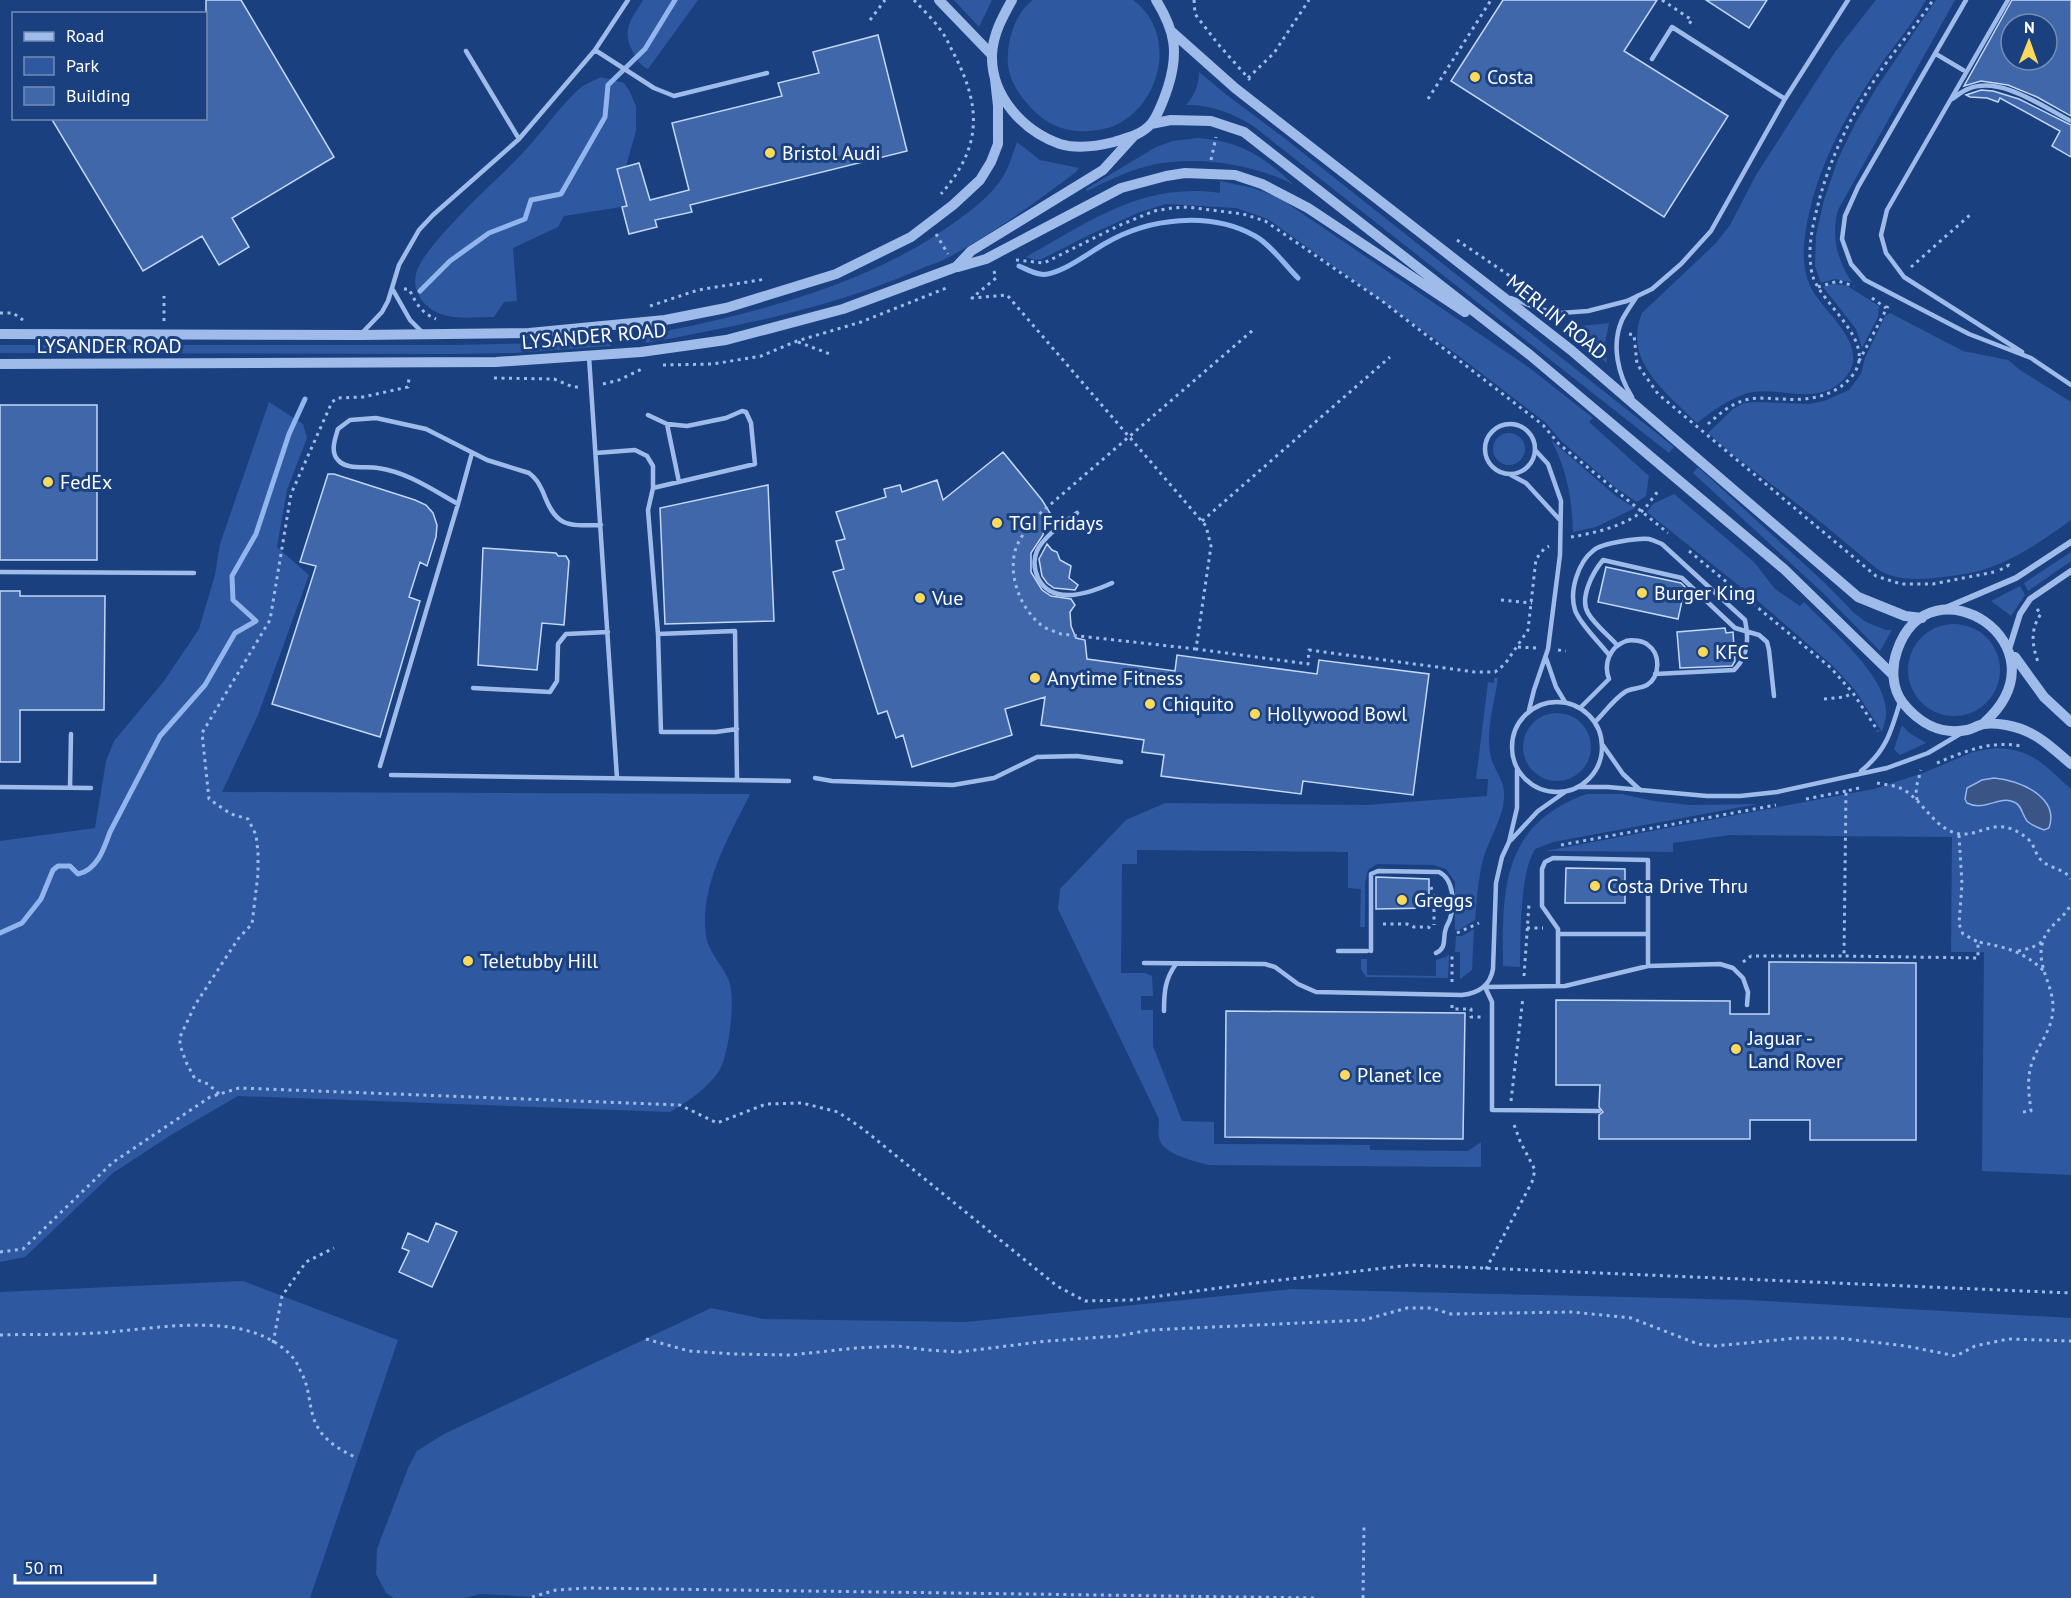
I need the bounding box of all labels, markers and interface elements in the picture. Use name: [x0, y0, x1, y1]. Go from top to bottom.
legend: [12, 12, 207, 120]
north arrow: [1999, 12, 2059, 72]
text: N: [2024, 17, 2035, 37]
text: Road: [66, 24, 104, 47]
text: Park: [66, 54, 99, 77]
place label: Costa: [1487, 64, 1534, 90]
marker: Costa: [1468, 70, 1482, 84]
text: Building: [66, 84, 130, 107]
place label: Bristol Audi: [782, 140, 881, 166]
marker: Bristol Audi: [763, 146, 777, 160]
street label: MERLIN ROAD: [1501, 268, 1613, 366]
street label: LYSANDER ROAD: [521, 317, 667, 355]
street label: LYSANDER ROAD: [36, 333, 182, 359]
place label: FedEx: [60, 469, 112, 495]
marker: FedEx: [41, 475, 55, 489]
place label: TGI Fridays: [1009, 510, 1103, 536]
marker: TGI Fridays: [990, 516, 1004, 530]
place label: Burger King: [1654, 580, 1756, 606]
place label: Vue: [931, 585, 963, 611]
marker: Burger King: [1635, 586, 1649, 600]
marker: Vue: [913, 591, 927, 605]
place label: KFC: [1715, 639, 1749, 665]
marker: KFC: [1696, 645, 1710, 659]
place label: Anytime Fitness: [1047, 665, 1183, 691]
marker: Anytime Fitness: [1028, 671, 1042, 685]
place label: Chiquito: [1162, 691, 1234, 717]
marker: Chiquito: [1143, 697, 1157, 711]
place label: Hollywood Bowl: [1267, 701, 1407, 727]
marker: Hollywood Bowl: [1248, 707, 1262, 721]
place label: Costa Drive Thru: [1607, 873, 1748, 899]
marker: Costa Drive Thru: [1588, 879, 1602, 893]
place label: Greggs: [1414, 887, 1473, 913]
marker: Greggs: [1395, 893, 1409, 907]
place label: Teletubby Hill: [480, 948, 598, 974]
marker: Teletubby Hill: [461, 954, 475, 968]
place label: Jaguar - Land Rover: [1747, 1025, 1843, 1074]
marker: Jaguar - Land Rover: [1729, 1042, 1743, 1056]
place label: Planet Ice: [1357, 1062, 1442, 1088]
marker: Planet Ice: [1338, 1068, 1352, 1082]
scale bar: [15, 1547, 154, 1585]
text: 50 m: [24, 1556, 63, 1579]

